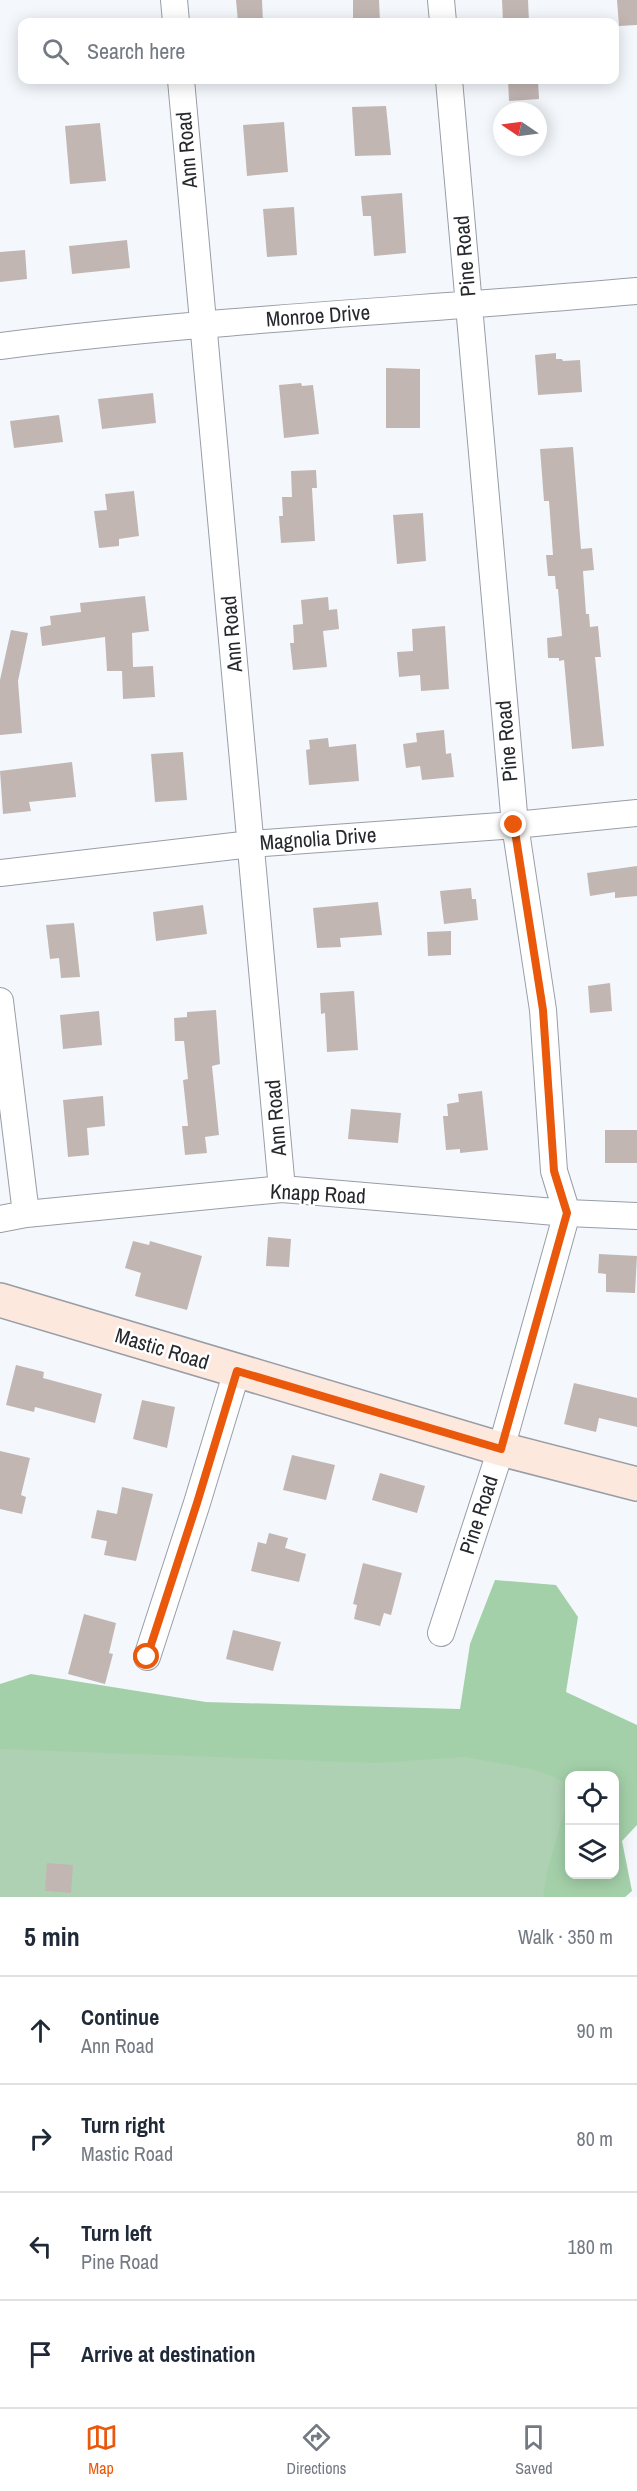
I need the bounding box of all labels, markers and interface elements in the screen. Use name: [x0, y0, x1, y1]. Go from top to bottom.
search box: [18, 18, 619, 84]
icon: search: [39, 35, 72, 68]
text: Search here: [87, 36, 185, 66]
north arrow: [493, 102, 547, 156]
street label: Ann Road: [169, 111, 204, 190]
street label: Pine Road: [447, 214, 482, 298]
street label: Monroe Drive: [265, 297, 371, 334]
street label: Ann Road: [214, 595, 249, 674]
street label: Pine Road: [489, 699, 524, 783]
route end: [500, 811, 526, 837]
street label: Magnolia Drive: [259, 820, 377, 857]
street label: Ann Road: [258, 1079, 293, 1158]
street label: Knapp Road: [269, 1177, 367, 1210]
street label: Mastic Road: [112, 1321, 213, 1377]
street label: Pine Road: [452, 1472, 505, 1558]
route start: [133, 1643, 159, 1669]
map controls: [565, 1771, 619, 1879]
button: locate: [565, 1771, 619, 1825]
button: layers: [565, 1825, 619, 1879]
text: 5 min: [24, 1919, 80, 1954]
text: Walk · 350 m: [518, 1923, 613, 1950]
text: Continue: [81, 2002, 159, 2032]
icon: ahead: [24, 2014, 57, 2047]
text: 90 m: [577, 2017, 613, 2044]
text: Ann Road: [81, 2032, 154, 2059]
text: Turn right: [81, 2110, 165, 2140]
icon: right: [24, 2122, 57, 2155]
text: 80 m: [577, 2125, 613, 2152]
text: Mastic Road: [81, 2140, 173, 2167]
text: Turn left: [81, 2218, 152, 2248]
icon: left: [24, 2230, 57, 2263]
text: 180 m: [567, 2233, 613, 2260]
text: Pine Road: [81, 2248, 159, 2275]
icon: arrive: [24, 2338, 57, 2371]
text: Arrive at destination: [81, 2339, 255, 2369]
tab: Map: [85, 2421, 118, 2479]
tab: Directions: [287, 2421, 346, 2479]
tab: Saved: [515, 2421, 553, 2479]

